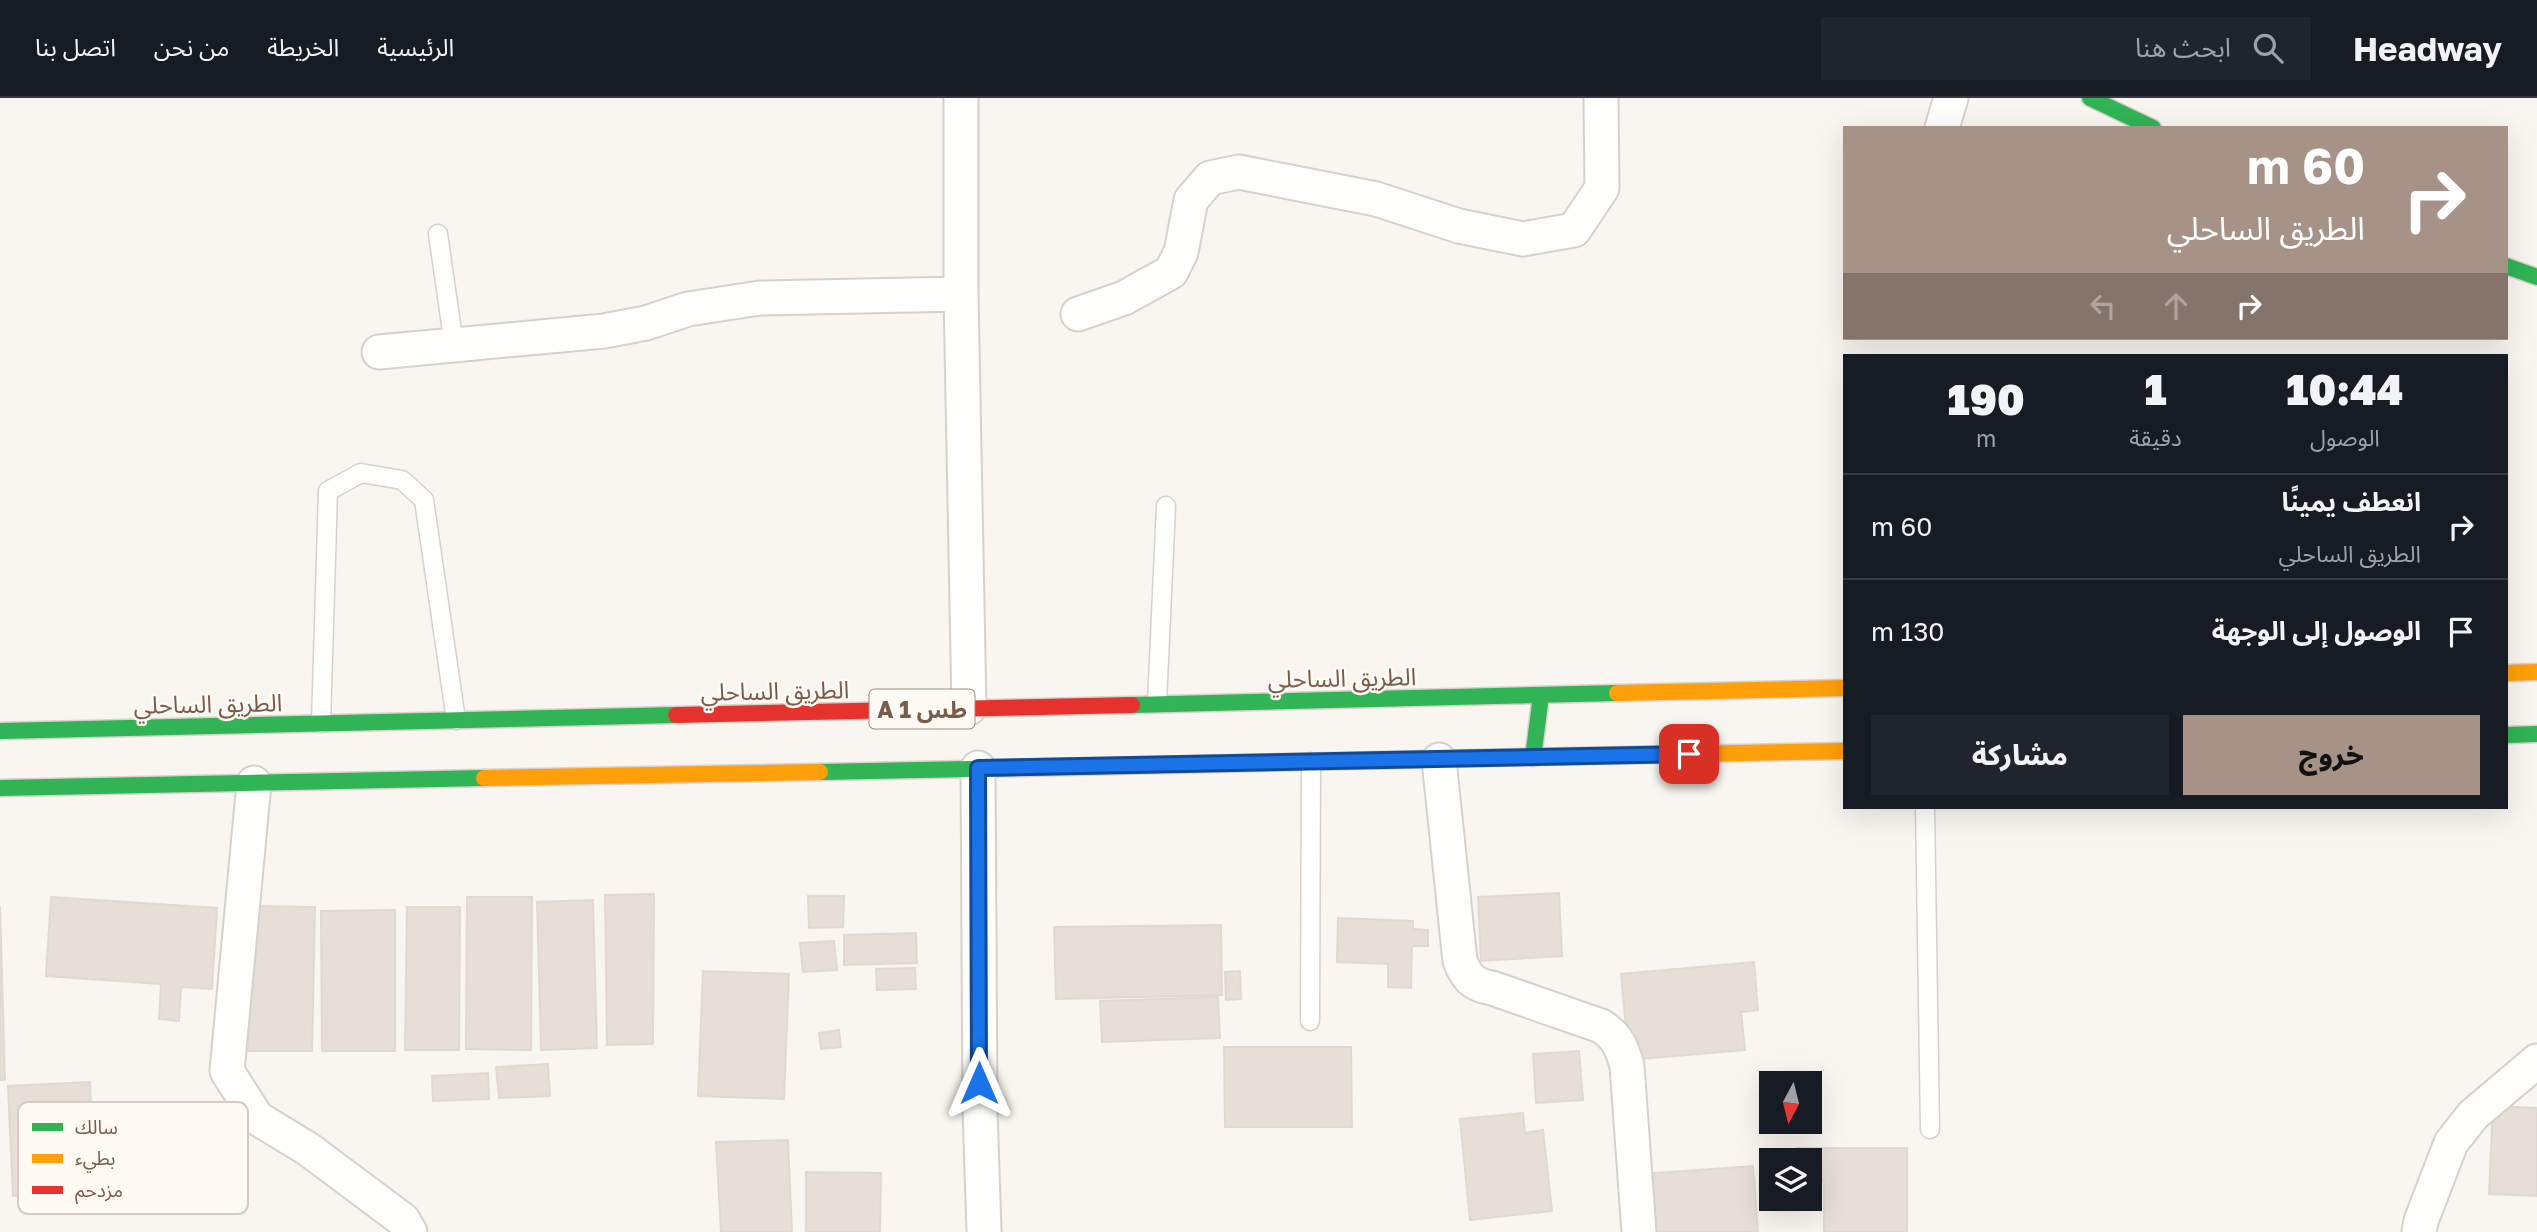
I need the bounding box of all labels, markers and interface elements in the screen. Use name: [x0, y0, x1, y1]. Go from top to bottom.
search box: [1821, 17, 2311, 80]
icon: search: [2249, 29, 2287, 67]
text: Headway: [2353, 29, 2502, 68]
text: اتصل بنا: [35, 32, 116, 61]
text: من نحن: [154, 32, 229, 61]
text: الخريطة: [267, 32, 339, 61]
text: الرئيسية: [377, 32, 454, 61]
text: ابحث هنا: [2135, 32, 2231, 63]
text: 60 m: [2247, 136, 2365, 195]
icon: right: [2389, 154, 2480, 245]
text: الطريق الساحلي: [2167, 209, 2365, 247]
icon: left: [2084, 287, 2122, 325]
icon: ahead: [2157, 287, 2195, 325]
icon: right: [2230, 287, 2268, 325]
text: 1: [2144, 364, 2167, 414]
text: 10:44: [2286, 364, 2403, 414]
text: 190: [1948, 374, 2025, 424]
text: دقيقة: [2129, 423, 2182, 451]
text: الوصول: [2310, 423, 2380, 451]
text: m: [1976, 424, 1996, 452]
text: انعطف يمينًا: [2282, 486, 2421, 517]
icon: right: [2442, 508, 2480, 546]
text: 60 m: [1871, 511, 1932, 542]
text: الطريق الساحلي: [2279, 539, 2421, 567]
icon: arrive: [2442, 613, 2480, 651]
text: الوصول إلى الوجهة: [2212, 615, 2421, 646]
text: 130 m: [1871, 616, 1944, 647]
street label: الطريق الساحلي: [1267, 661, 1417, 698]
street label: الطريق الساحلي: [700, 674, 850, 711]
street label: الطريق الساحلي: [133, 687, 283, 724]
road number: A 1 طس: [870, 690, 974, 729]
button: مشاركة: [1871, 715, 2169, 795]
button: خروج: [2183, 715, 2480, 795]
pin: [1659, 724, 1719, 784]
icon: arrive: [1670, 735, 1708, 773]
position arrow: [942, 1046, 1016, 1120]
north arrow: [1759, 1071, 1822, 1134]
map controls: [1759, 1071, 1822, 1211]
legend: [18, 1102, 248, 1214]
text: سالك: [75, 1115, 118, 1138]
text: بطيء: [75, 1146, 115, 1173]
button: layers: [1759, 1148, 1822, 1211]
text: مزدحم: [75, 1178, 123, 1205]

